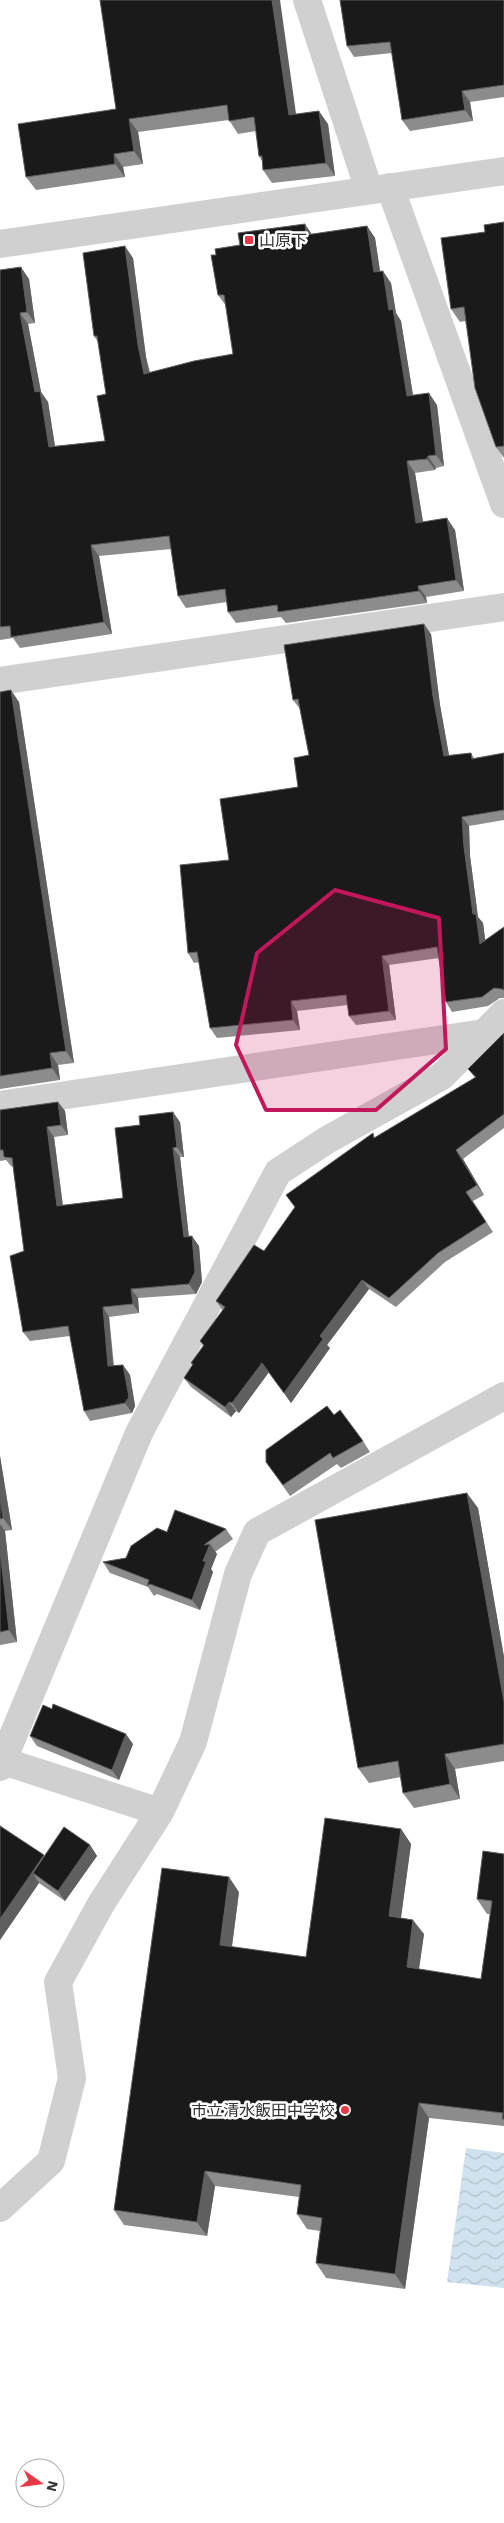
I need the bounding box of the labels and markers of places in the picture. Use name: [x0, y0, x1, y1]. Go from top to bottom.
place label: 山原下: [259, 231, 307, 250]
marker: 山原下: [243, 234, 255, 246]
place label: 市立清水飯田中学校: [191, 2101, 335, 2120]
marker: 市立清水飯田中学校: [339, 2104, 351, 2116]

